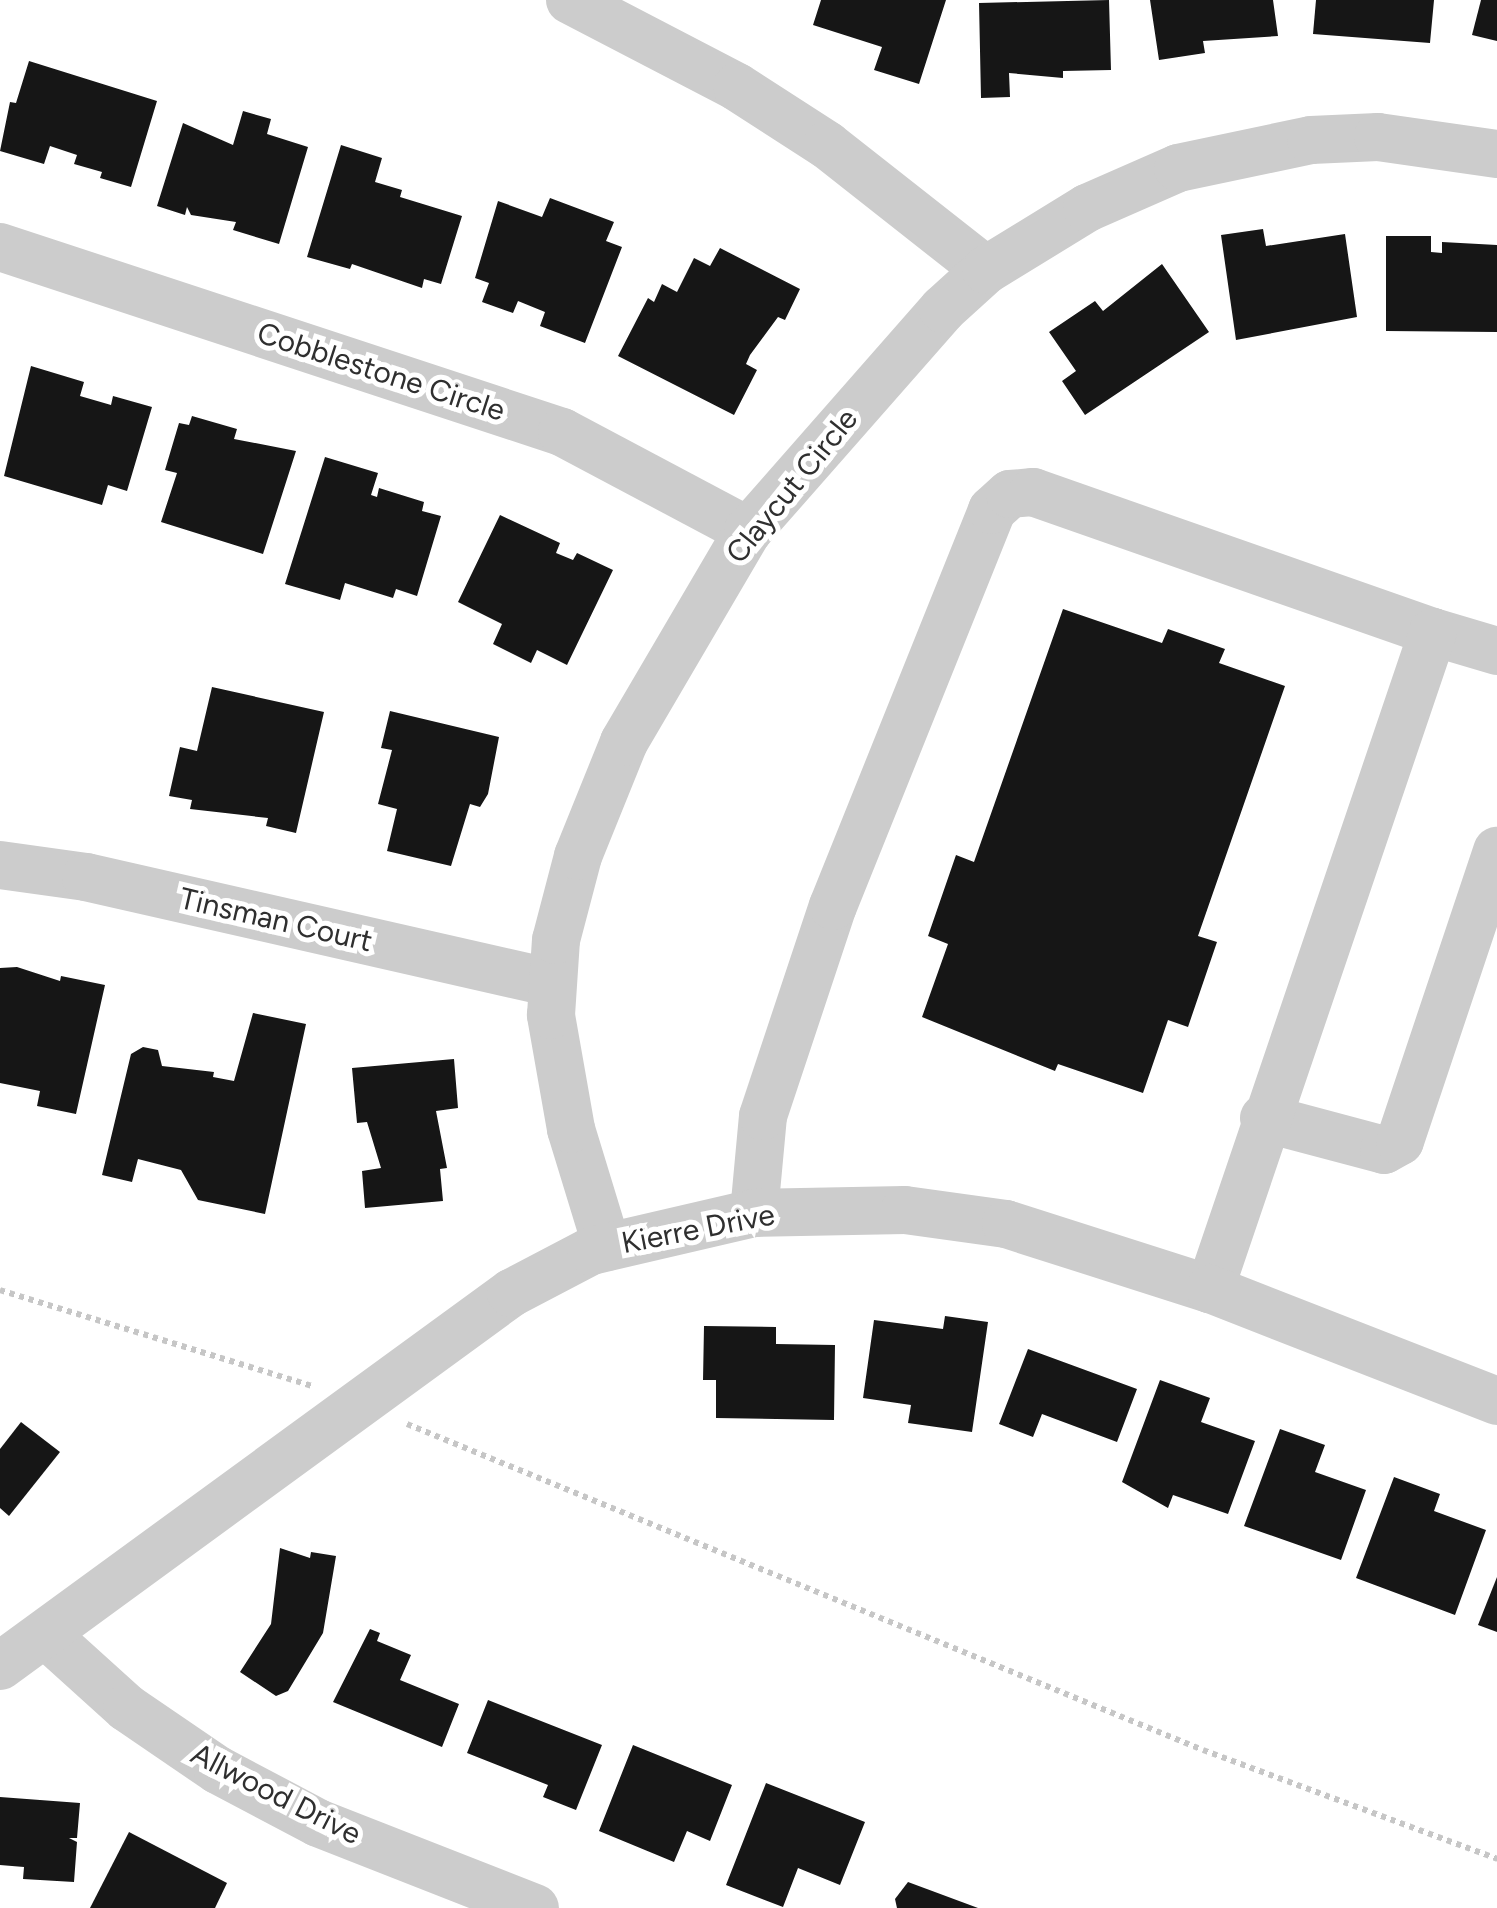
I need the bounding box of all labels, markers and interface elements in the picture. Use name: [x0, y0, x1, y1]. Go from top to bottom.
street label: Cobblestone Circle: [253, 315, 509, 429]
street label: Claycut Circle: [719, 401, 865, 571]
street label: Tinsman Court: [176, 880, 376, 960]
street label: Kierre Drive: [618, 1197, 778, 1261]
street label: Allwood Drive: [185, 1736, 367, 1852]

